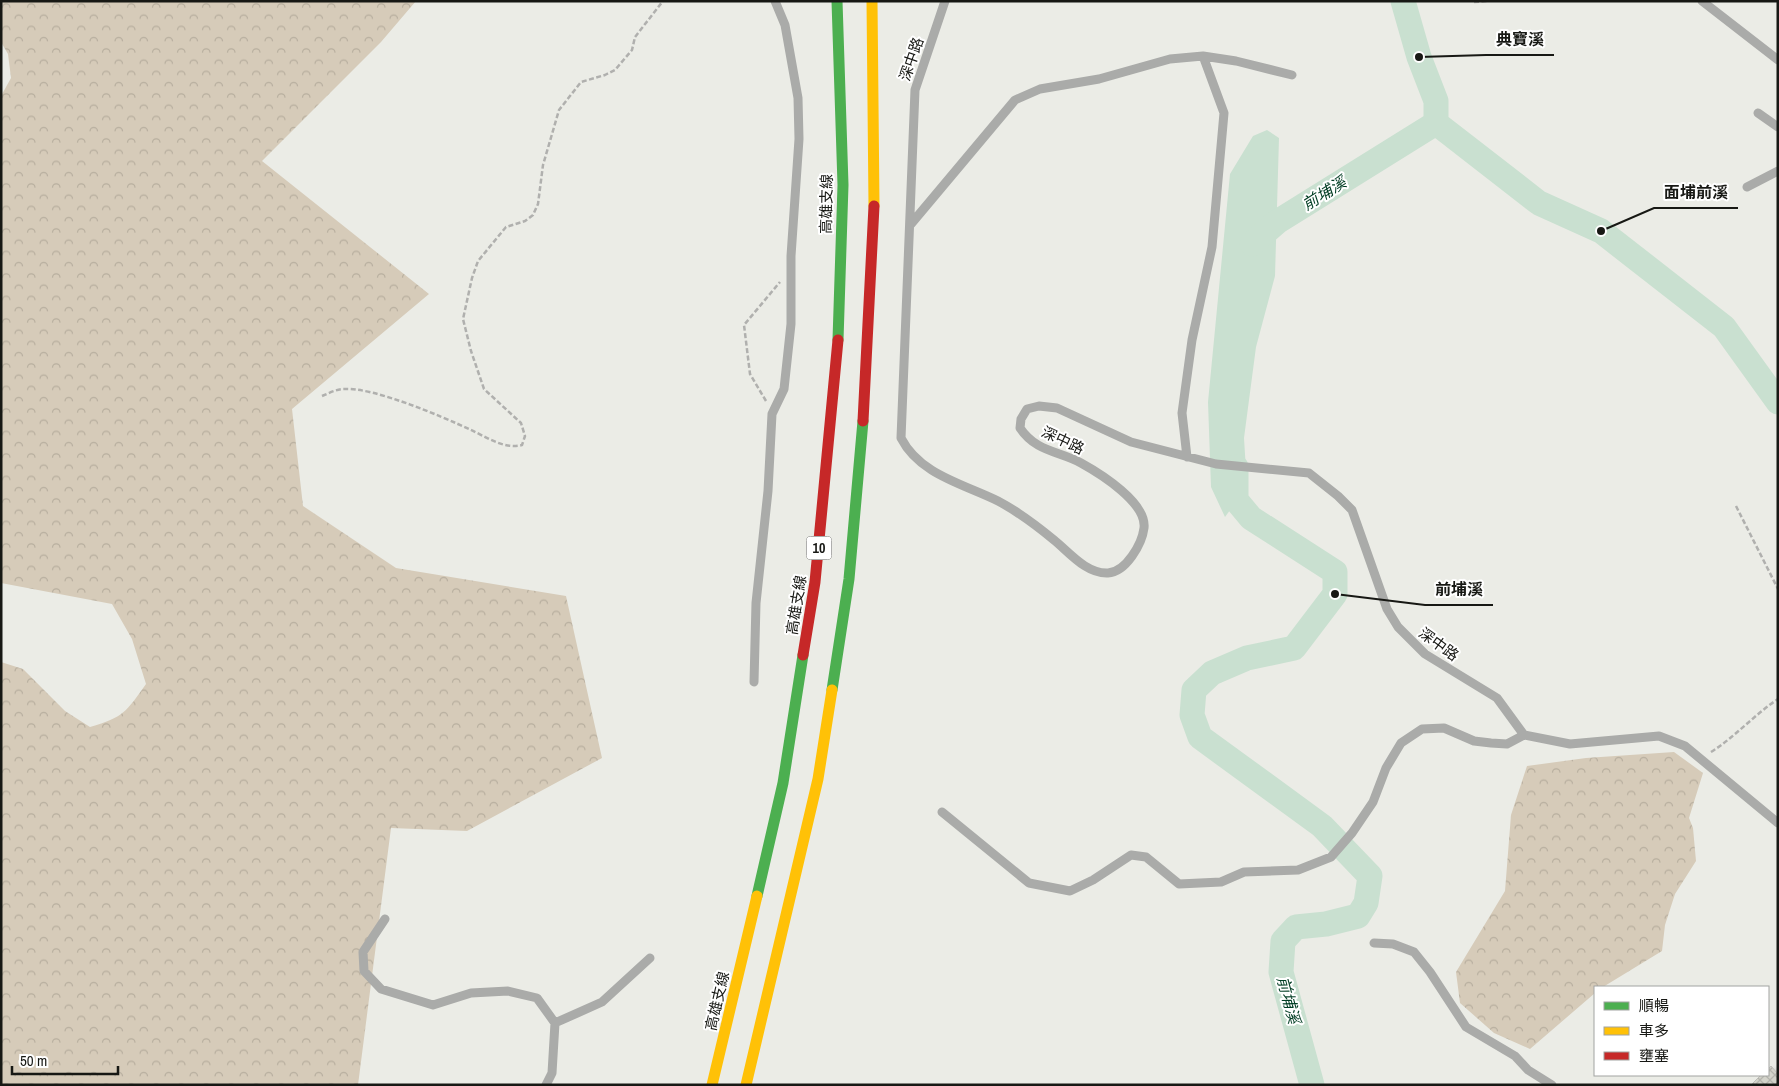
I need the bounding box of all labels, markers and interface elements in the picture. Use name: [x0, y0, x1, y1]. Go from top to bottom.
callout: 典寶溪: [1486, 24, 1554, 55]
text: 典寶溪: [1496, 28, 1544, 50]
street label: 深中路: [894, 34, 928, 84]
water label: 前埔溪: [1298, 170, 1352, 215]
street label: 高雄支線: [815, 174, 837, 234]
callout: 面埔前溪: [1654, 177, 1738, 208]
text: 面埔前溪: [1664, 181, 1728, 203]
street label: 深中路: [1038, 421, 1088, 459]
road number: 10: [806, 536, 832, 560]
street label: 高雄支線: [781, 574, 811, 636]
callout: 前埔溪: [1425, 574, 1493, 605]
text: 前埔溪: [1435, 578, 1483, 600]
street label: 深中路: [1415, 622, 1463, 666]
street label: 高雄支線: [700, 969, 734, 1033]
water label: 前埔溪: [1272, 974, 1306, 1028]
legend: [1594, 986, 1769, 1076]
text: 順暢: [1639, 995, 1669, 1016]
text: 車多: [1639, 1020, 1669, 1041]
scale bar: [12, 1044, 119, 1076]
text: 壅塞: [1639, 1045, 1669, 1066]
text: 50 m: [20, 1050, 47, 1071]

